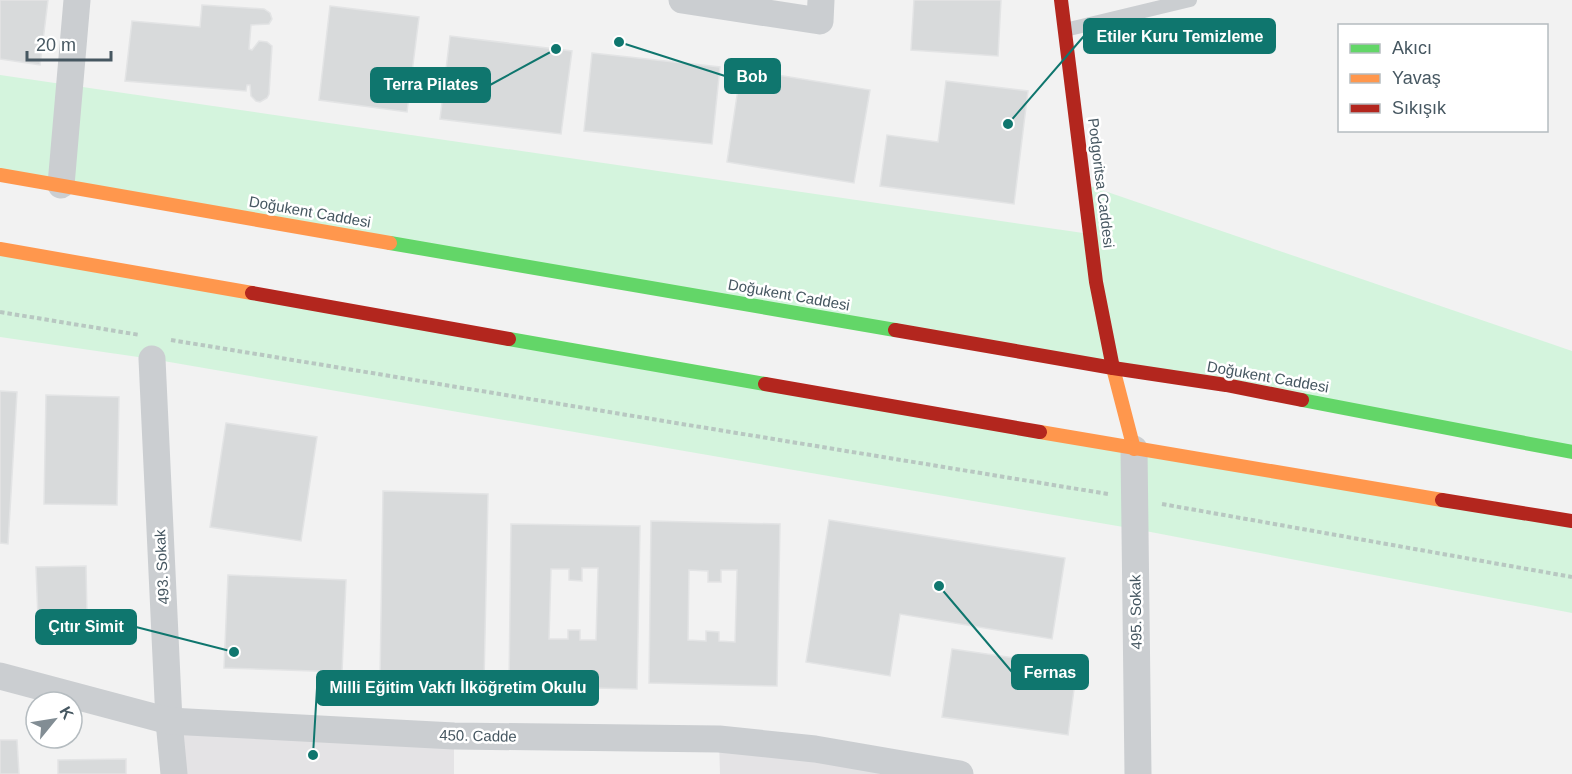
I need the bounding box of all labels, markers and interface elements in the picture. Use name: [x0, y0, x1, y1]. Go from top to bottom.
callout: Etiler Kuru Temizleme: [1084, 19, 1275, 53]
scale bar: [27, 24, 111, 62]
legend: [1338, 24, 1548, 132]
text: Etiler Kuru Temizleme: [1097, 28, 1264, 45]
text: 20 m: [36, 35, 76, 55]
text: Akıcı: [1392, 38, 1432, 58]
callout: Bob: [725, 59, 780, 93]
callout: Terra Pilates: [371, 68, 490, 102]
text: Bob: [736, 68, 768, 85]
text: Yavaş: [1392, 68, 1441, 88]
text: Terra Pilates: [384, 76, 479, 93]
text: Sıkışık: [1392, 98, 1447, 118]
street label: Podgoritsa Caddesi: [1085, 117, 1118, 249]
street label: Doğukent Caddesi: [248, 192, 372, 231]
street label: Doğukent Caddesi: [727, 275, 851, 314]
street label: Doğukent Caddesi: [1206, 357, 1330, 396]
street label: 493. Sokak: [151, 529, 172, 605]
street label: 495. Sokak: [1126, 574, 1145, 650]
callout: Çıtır Simit: [36, 610, 136, 644]
text: Çıtır Simit: [48, 618, 124, 635]
callout: Fernas: [1012, 655, 1088, 689]
text: Fernas: [1024, 664, 1076, 681]
callout: Milli Eğitim Vakfı İlköğretim Okulu: [317, 671, 598, 705]
text: Milli Eğitim Vakfı İlköğretim Okulu: [330, 679, 586, 696]
north arrow: [24, 690, 84, 750]
text: K: [56, 703, 77, 722]
street label: 450. Cadde: [439, 726, 517, 745]

